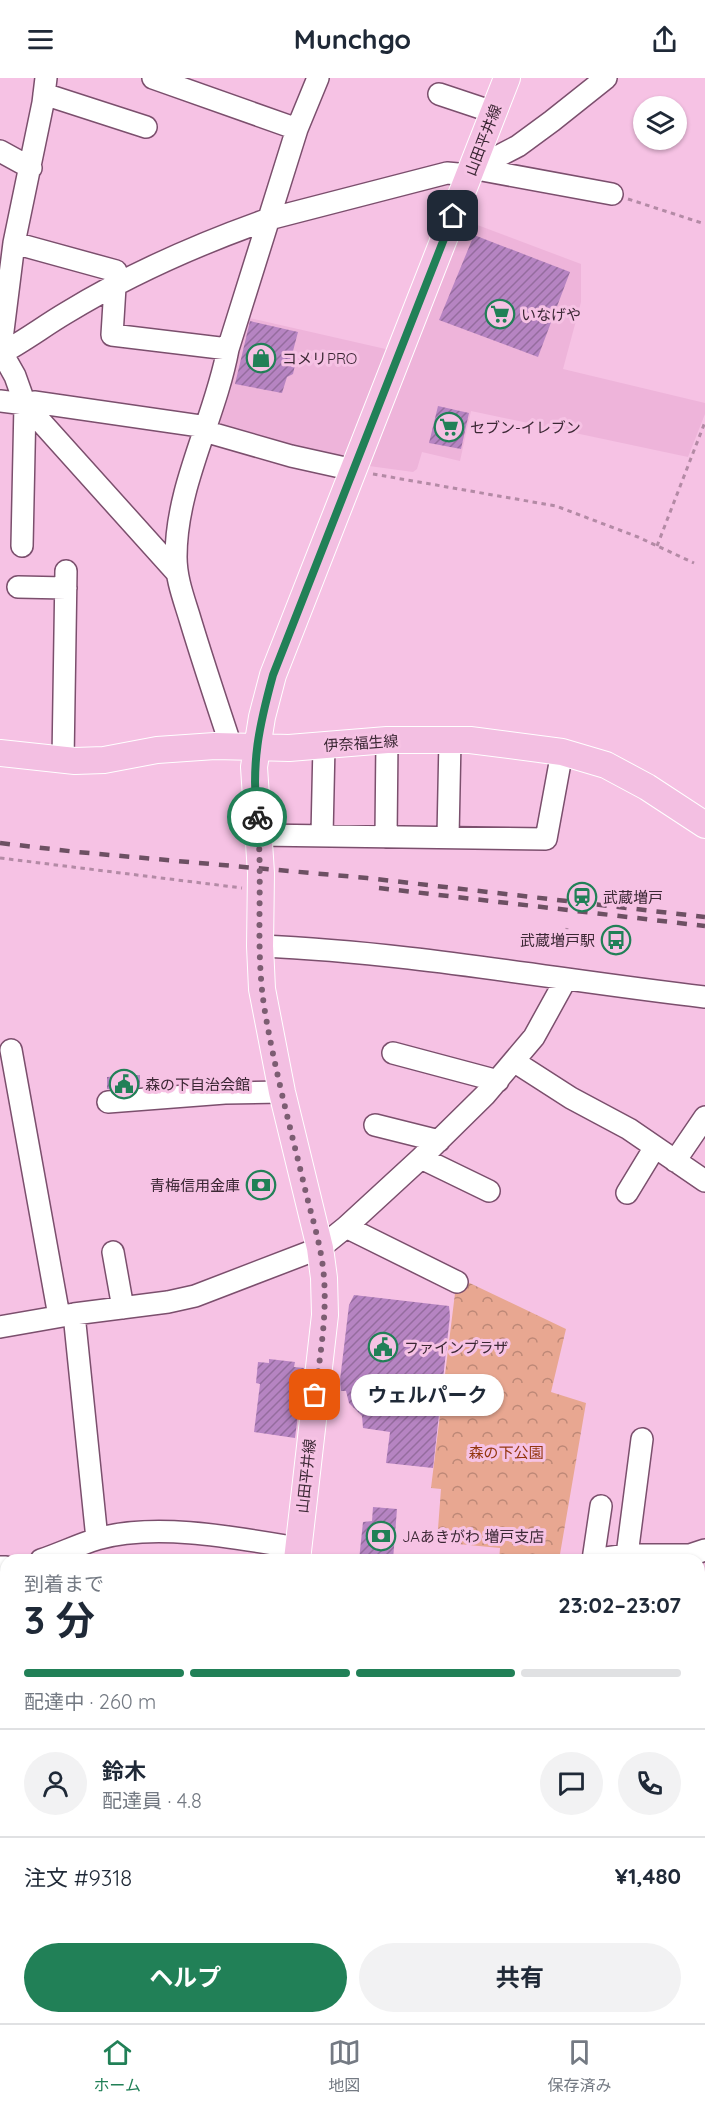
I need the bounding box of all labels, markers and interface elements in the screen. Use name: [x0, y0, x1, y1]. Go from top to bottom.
text: Munchgo: [294, 22, 411, 56]
icon: menu: [24, 23, 57, 56]
icon: share: [648, 23, 681, 56]
map controls: [633, 96, 687, 150]
button: layers: [633, 96, 687, 150]
street label: 山田平井線: [461, 102, 505, 178]
pin: [427, 190, 478, 241]
icon: home: [436, 199, 469, 232]
supermarket icon: いなげや: [484, 298, 516, 330]
place label: いなげや: [521, 305, 581, 324]
shop icon: コメリPRO: [245, 342, 277, 374]
place label: コメリPRO: [282, 349, 357, 368]
supermarket icon: セブン-イレブン: [433, 411, 465, 443]
place label: セブン-イレブン: [470, 418, 581, 437]
street label: 伊奈福生線: [323, 731, 399, 755]
courier: [227, 787, 287, 847]
icon: bike: [241, 801, 274, 834]
station icon: 武蔵増戸: [566, 881, 598, 913]
place label: 武蔵増戸: [603, 888, 663, 907]
bus stop icon: 武蔵増戸駅: [600, 924, 632, 956]
place label: 武蔵増戸駅: [520, 931, 595, 950]
public building icon: 森の下自治会館: [108, 1068, 140, 1100]
place label: 森の下自治会館: [145, 1075, 250, 1094]
bank icon: 青梅信用金庫: [245, 1169, 277, 1201]
place label: 青梅信用金庫: [150, 1176, 240, 1195]
public building icon: ファインプラザ: [367, 1331, 399, 1363]
place label: ファインプラザ: [404, 1338, 509, 1357]
pin: [289, 1369, 340, 1420]
callout: ウェルパーク: [351, 1374, 504, 1416]
icon: bag: [298, 1378, 331, 1411]
text: ウェルパーク: [368, 1382, 488, 1407]
street label: 山田平井線: [293, 1438, 319, 1514]
park label: 森の下公園: [468, 1443, 544, 1462]
bank icon: JAあきがわ 増戸支店: [365, 1520, 397, 1552]
place label: JAあきがわ 増戸支店: [402, 1527, 544, 1546]
text: 到着まで: [24, 1571, 104, 1596]
text: 23:02–23:07: [558, 1591, 681, 1619]
text: 3 分: [24, 1595, 95, 1644]
text: 配達中 · 260 m: [24, 1689, 156, 1714]
button: person: [24, 1752, 87, 1815]
button: chat: [540, 1752, 603, 1815]
button: phone: [618, 1752, 681, 1815]
text: 鈴木: [102, 1757, 146, 1785]
text: 配達員 · 4.8: [102, 1788, 202, 1813]
text: ¥1,480: [615, 1862, 681, 1890]
text: 注文 #9318: [24, 1864, 132, 1892]
button: ヘルプ: [24, 1943, 347, 2012]
button: 共有: [359, 1943, 681, 2012]
tab: ホーム: [93, 2036, 141, 2096]
tab: 地図: [328, 2036, 361, 2096]
tab: 保存済み: [548, 2036, 612, 2096]

